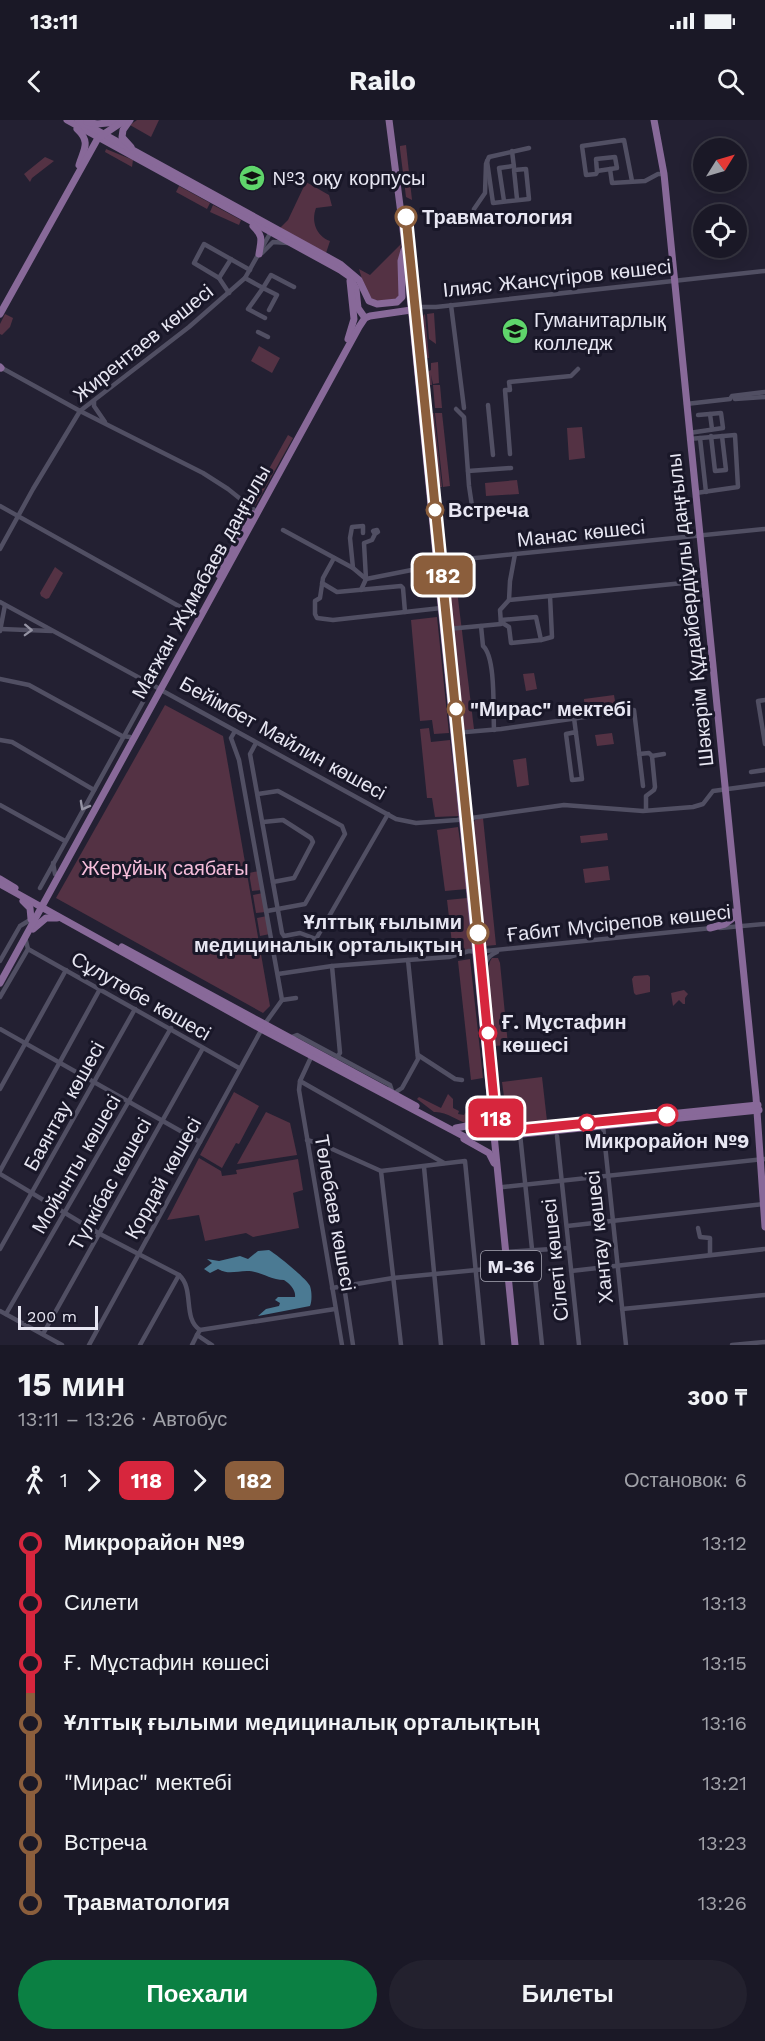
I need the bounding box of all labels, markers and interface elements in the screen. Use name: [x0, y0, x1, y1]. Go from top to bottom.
text: 13:11: [30, 9, 78, 34]
icon: back: [18, 65, 51, 98]
text: Railo: [349, 65, 416, 97]
icon: search: [714, 65, 747, 98]
north arrow: [693, 138, 747, 192]
map controls: [693, 138, 747, 258]
school or university icon: №3 оқу корпусы: [237, 163, 267, 193]
place label: №3 оқу корпусы: [272, 166, 425, 190]
button: locate: [693, 204, 747, 258]
place label: Травматология: [422, 205, 573, 229]
marker: Травматология: [395, 206, 417, 228]
street label: Ілияс Жансүгіров көшесі: [441, 254, 673, 302]
street label: Жирентаев көшесі: [68, 279, 218, 407]
place label: Гуманитарлық колледж: [534, 308, 666, 355]
school or university icon: Гуманитарлық колледж: [500, 316, 530, 346]
street label: Шәкәрім Құдайбердіұлы даңғылы: [662, 452, 718, 768]
street label: Мағжан Жұмабаев даңғылы: [127, 461, 275, 703]
place label: Встреча: [448, 498, 530, 522]
marker: Встреча: [426, 501, 444, 519]
street label: Манас көшесі: [516, 514, 646, 552]
line badge: 182: [408, 556, 478, 594]
text: 182: [426, 563, 460, 588]
one-way arrow: [23, 624, 32, 637]
street label: Бейімбет Майлин көшесі: [176, 671, 390, 805]
place label: "Мирас" мектебі: [470, 697, 632, 721]
marker: "Мирас" мектебі: [447, 700, 465, 718]
one-way arrow: [80, 800, 91, 811]
park label: Жерұйық саябағы: [81, 856, 249, 880]
street label: Ғабит Мүсірепов көшесі: [505, 899, 732, 947]
place label: Ұлттық ғылыми медициналық орталықтың: [194, 910, 462, 957]
marker: Ұлттық ғылыми медициналық орталықтың: [467, 922, 489, 944]
street label: Сұлутөбе көшесі: [67, 946, 215, 1046]
place label: Ғ. Мұстафин көшесі: [502, 1010, 627, 1057]
marker: Ғ. Мұстафин көшесі: [479, 1024, 497, 1042]
street label: Баянтау көшесі: [19, 1037, 109, 1175]
street label: Мойынты көшесі: [26, 1090, 126, 1238]
line badge: 118: [462, 1098, 530, 1138]
marker: Микрорайон №9: [656, 1104, 678, 1126]
text: 118: [480, 1106, 512, 1131]
street label: Қордай көшесі: [120, 1113, 206, 1243]
street label: Түлкібас көшесі: [64, 1114, 156, 1254]
unlabelled marker: [578, 1114, 596, 1132]
place label: Микрорайон №9: [585, 1129, 749, 1153]
street label: Төлебаев көшесі: [309, 1133, 361, 1293]
street label: Хантау көшесі: [580, 1169, 618, 1305]
street label: Сілеті көшесі: [537, 1198, 573, 1322]
road number: M-36: [481, 1251, 541, 1281]
scale bar: [18, 1303, 98, 1330]
text: 200 m: [27, 1307, 77, 1326]
text: 15 мин: [18, 1365, 126, 1404]
text: 300 ₸: [687, 1385, 747, 1410]
text: 13:11 – 13:26 · Автобус: [18, 1407, 227, 1431]
icon: walk: [18, 1464, 51, 1497]
icon: forward: [77, 1464, 110, 1497]
icon: forward: [183, 1464, 216, 1497]
text: 1: [60, 1468, 68, 1492]
text: 118: [131, 1468, 162, 1493]
text: 182: [237, 1468, 272, 1493]
text: Остановок: 6: [624, 1468, 747, 1492]
text: Микрорайон №9: [64, 1530, 245, 1555]
text: 13:12: [702, 1531, 747, 1555]
text: Силети: [64, 1590, 139, 1615]
text: 13:13: [702, 1591, 747, 1615]
text: Ғ. Мұстафин көшесі: [64, 1650, 269, 1675]
text: 13:15: [702, 1651, 747, 1675]
text: Ұлттық ғылыми медициналық орталықтың: [64, 1710, 540, 1735]
text: 13:16: [702, 1711, 747, 1735]
text: "Мирас" мектебі: [64, 1770, 232, 1795]
text: 13:21: [702, 1771, 747, 1795]
text: Встреча: [64, 1830, 147, 1855]
text: 13:23: [698, 1831, 747, 1855]
text: Травматология: [64, 1890, 230, 1915]
text: 13:26: [698, 1891, 747, 1915]
button: Поехали: [18, 1960, 377, 2029]
button: Билеты: [389, 1960, 747, 2029]

